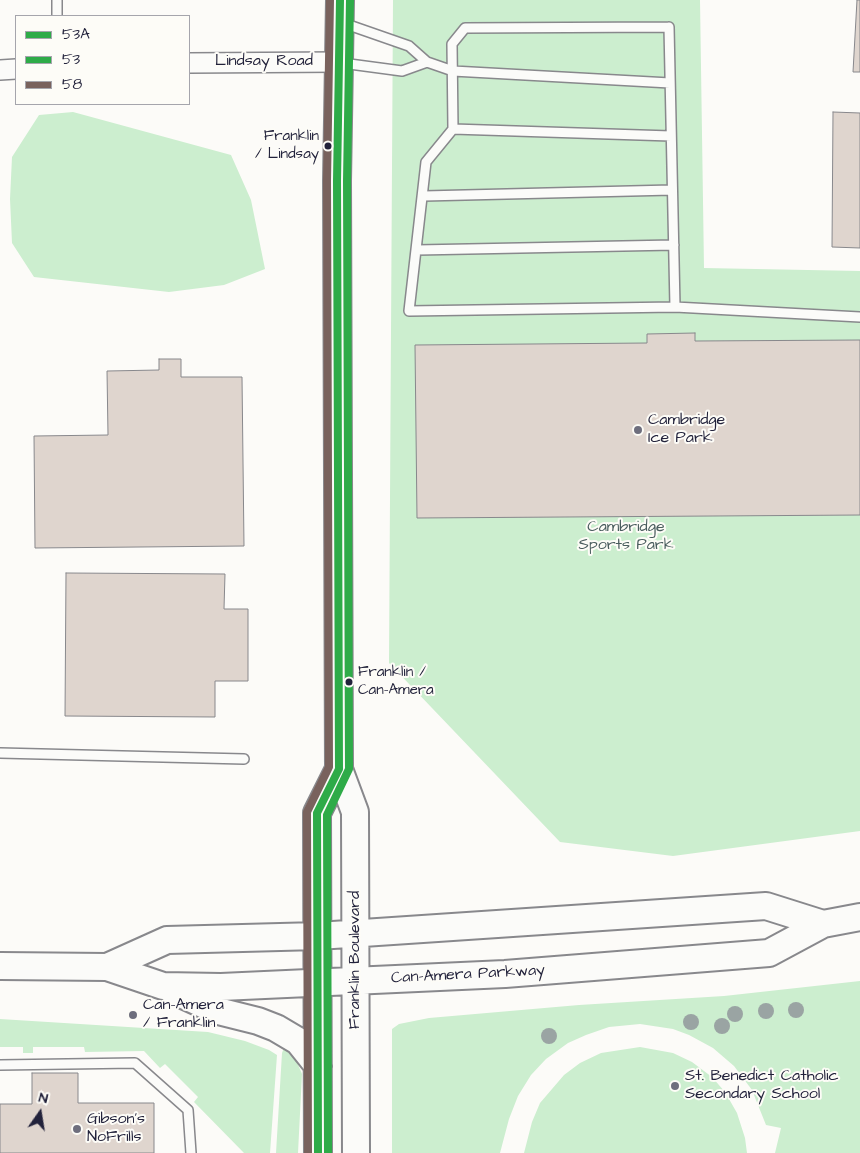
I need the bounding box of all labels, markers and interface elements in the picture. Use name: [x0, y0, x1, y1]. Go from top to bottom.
legend: [15, 15, 190, 105]
text: 53A: [62, 24, 90, 45]
text: 53: [62, 49, 80, 70]
street label: Lindsay Road: [215, 52, 313, 72]
text: 58: [62, 74, 82, 95]
place label: Franklin / Lindsay: [255, 128, 319, 163]
marker: Franklin / Lindsay: [323, 141, 333, 151]
place label: Cambridge Ice Park: [648, 411, 725, 449]
marker: Cambridge Ice Park: [632, 424, 644, 436]
park label: Cambridge Sports Park: [579, 518, 673, 556]
place label: Franklin / Can-Amera: [358, 664, 434, 699]
marker: Franklin / Can-Amera: [344, 677, 354, 687]
street label: Franklin Boulevard: [346, 891, 366, 1029]
street label: Can-Amera Parkway: [391, 961, 545, 989]
place label: Can-Amera / Franklin: [143, 996, 224, 1034]
marker: Can-Amera / Franklin: [127, 1009, 139, 1021]
place label: St. Benedict Catholic Secondary School: [685, 1067, 839, 1105]
marker: St. Benedict Catholic Secondary School: [669, 1080, 681, 1092]
north arrow: [15, 1088, 65, 1138]
text: N: [37, 1088, 50, 1109]
place label: Gibson's NoFrills: [87, 1110, 145, 1148]
marker: Gibson's NoFrills: [71, 1123, 83, 1135]

